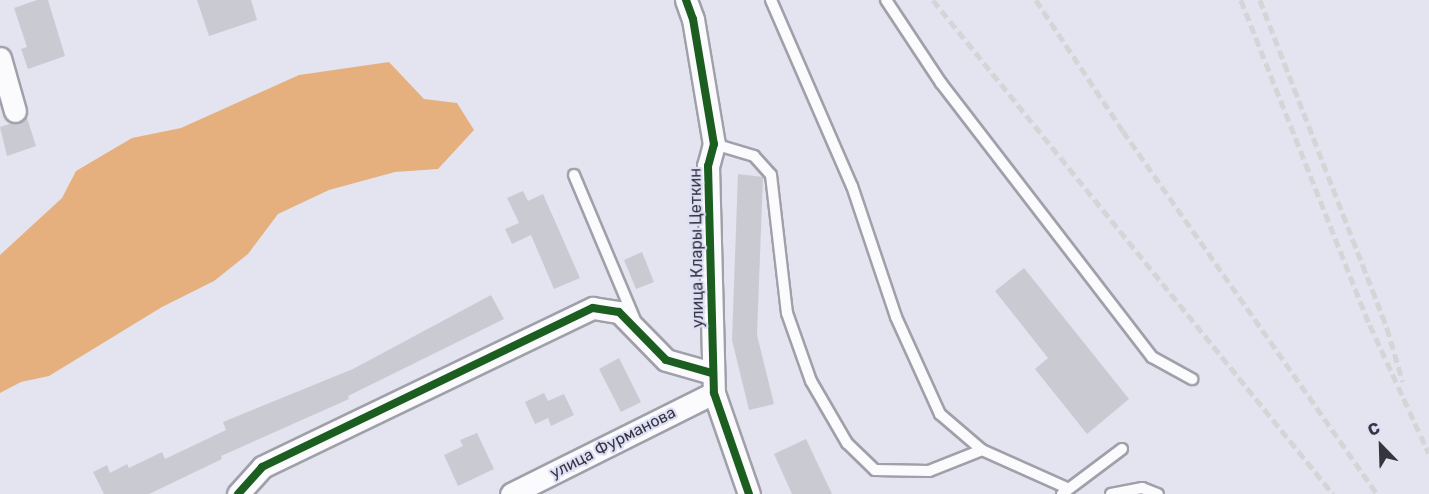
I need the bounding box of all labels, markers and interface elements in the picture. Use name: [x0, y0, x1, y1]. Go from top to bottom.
street label: улица Клары Цеткин: [686, 168, 708, 328]
street label: улица Фурманова: [547, 403, 679, 483]
north arrow: [1351, 416, 1411, 476]
text: С: [1365, 418, 1383, 440]

